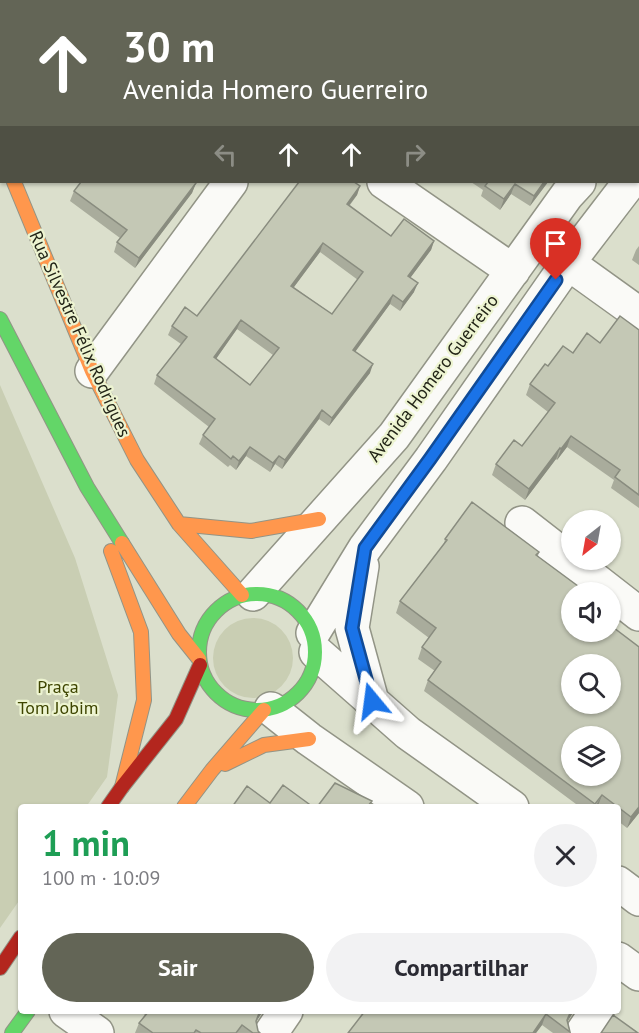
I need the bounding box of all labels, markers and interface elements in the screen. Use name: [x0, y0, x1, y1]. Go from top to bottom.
text: 30 m: [123, 19, 215, 74]
icon: ahead: [24, 24, 102, 102]
text: Avenida Homero Guerreiro: [123, 72, 428, 106]
icon: left: [209, 138, 242, 171]
icon: ahead: [272, 138, 305, 171]
icon: ahead: [335, 138, 368, 171]
icon: right: [398, 138, 431, 171]
pin: [530, 218, 581, 280]
street label: Rua Silvestre Félix Rodrigues: [25, 227, 136, 440]
icon: arrive: [539, 227, 572, 260]
street label: Avenida Homero Guerreiro: [362, 290, 503, 466]
north arrow: [561, 510, 621, 570]
map controls: [561, 510, 621, 786]
button: sound: [561, 582, 621, 642]
button: search: [561, 654, 621, 714]
position arrow: [340, 669, 404, 733]
park label: Praça Tom Jobim: [18, 675, 98, 719]
button: layers: [561, 726, 621, 786]
text: 1 min: [42, 819, 130, 866]
button: close: [534, 824, 597, 887]
text: 100 m · 10:09: [42, 865, 160, 891]
button: Sair: [42, 933, 314, 1002]
button: Compartilhar: [326, 933, 597, 1002]

